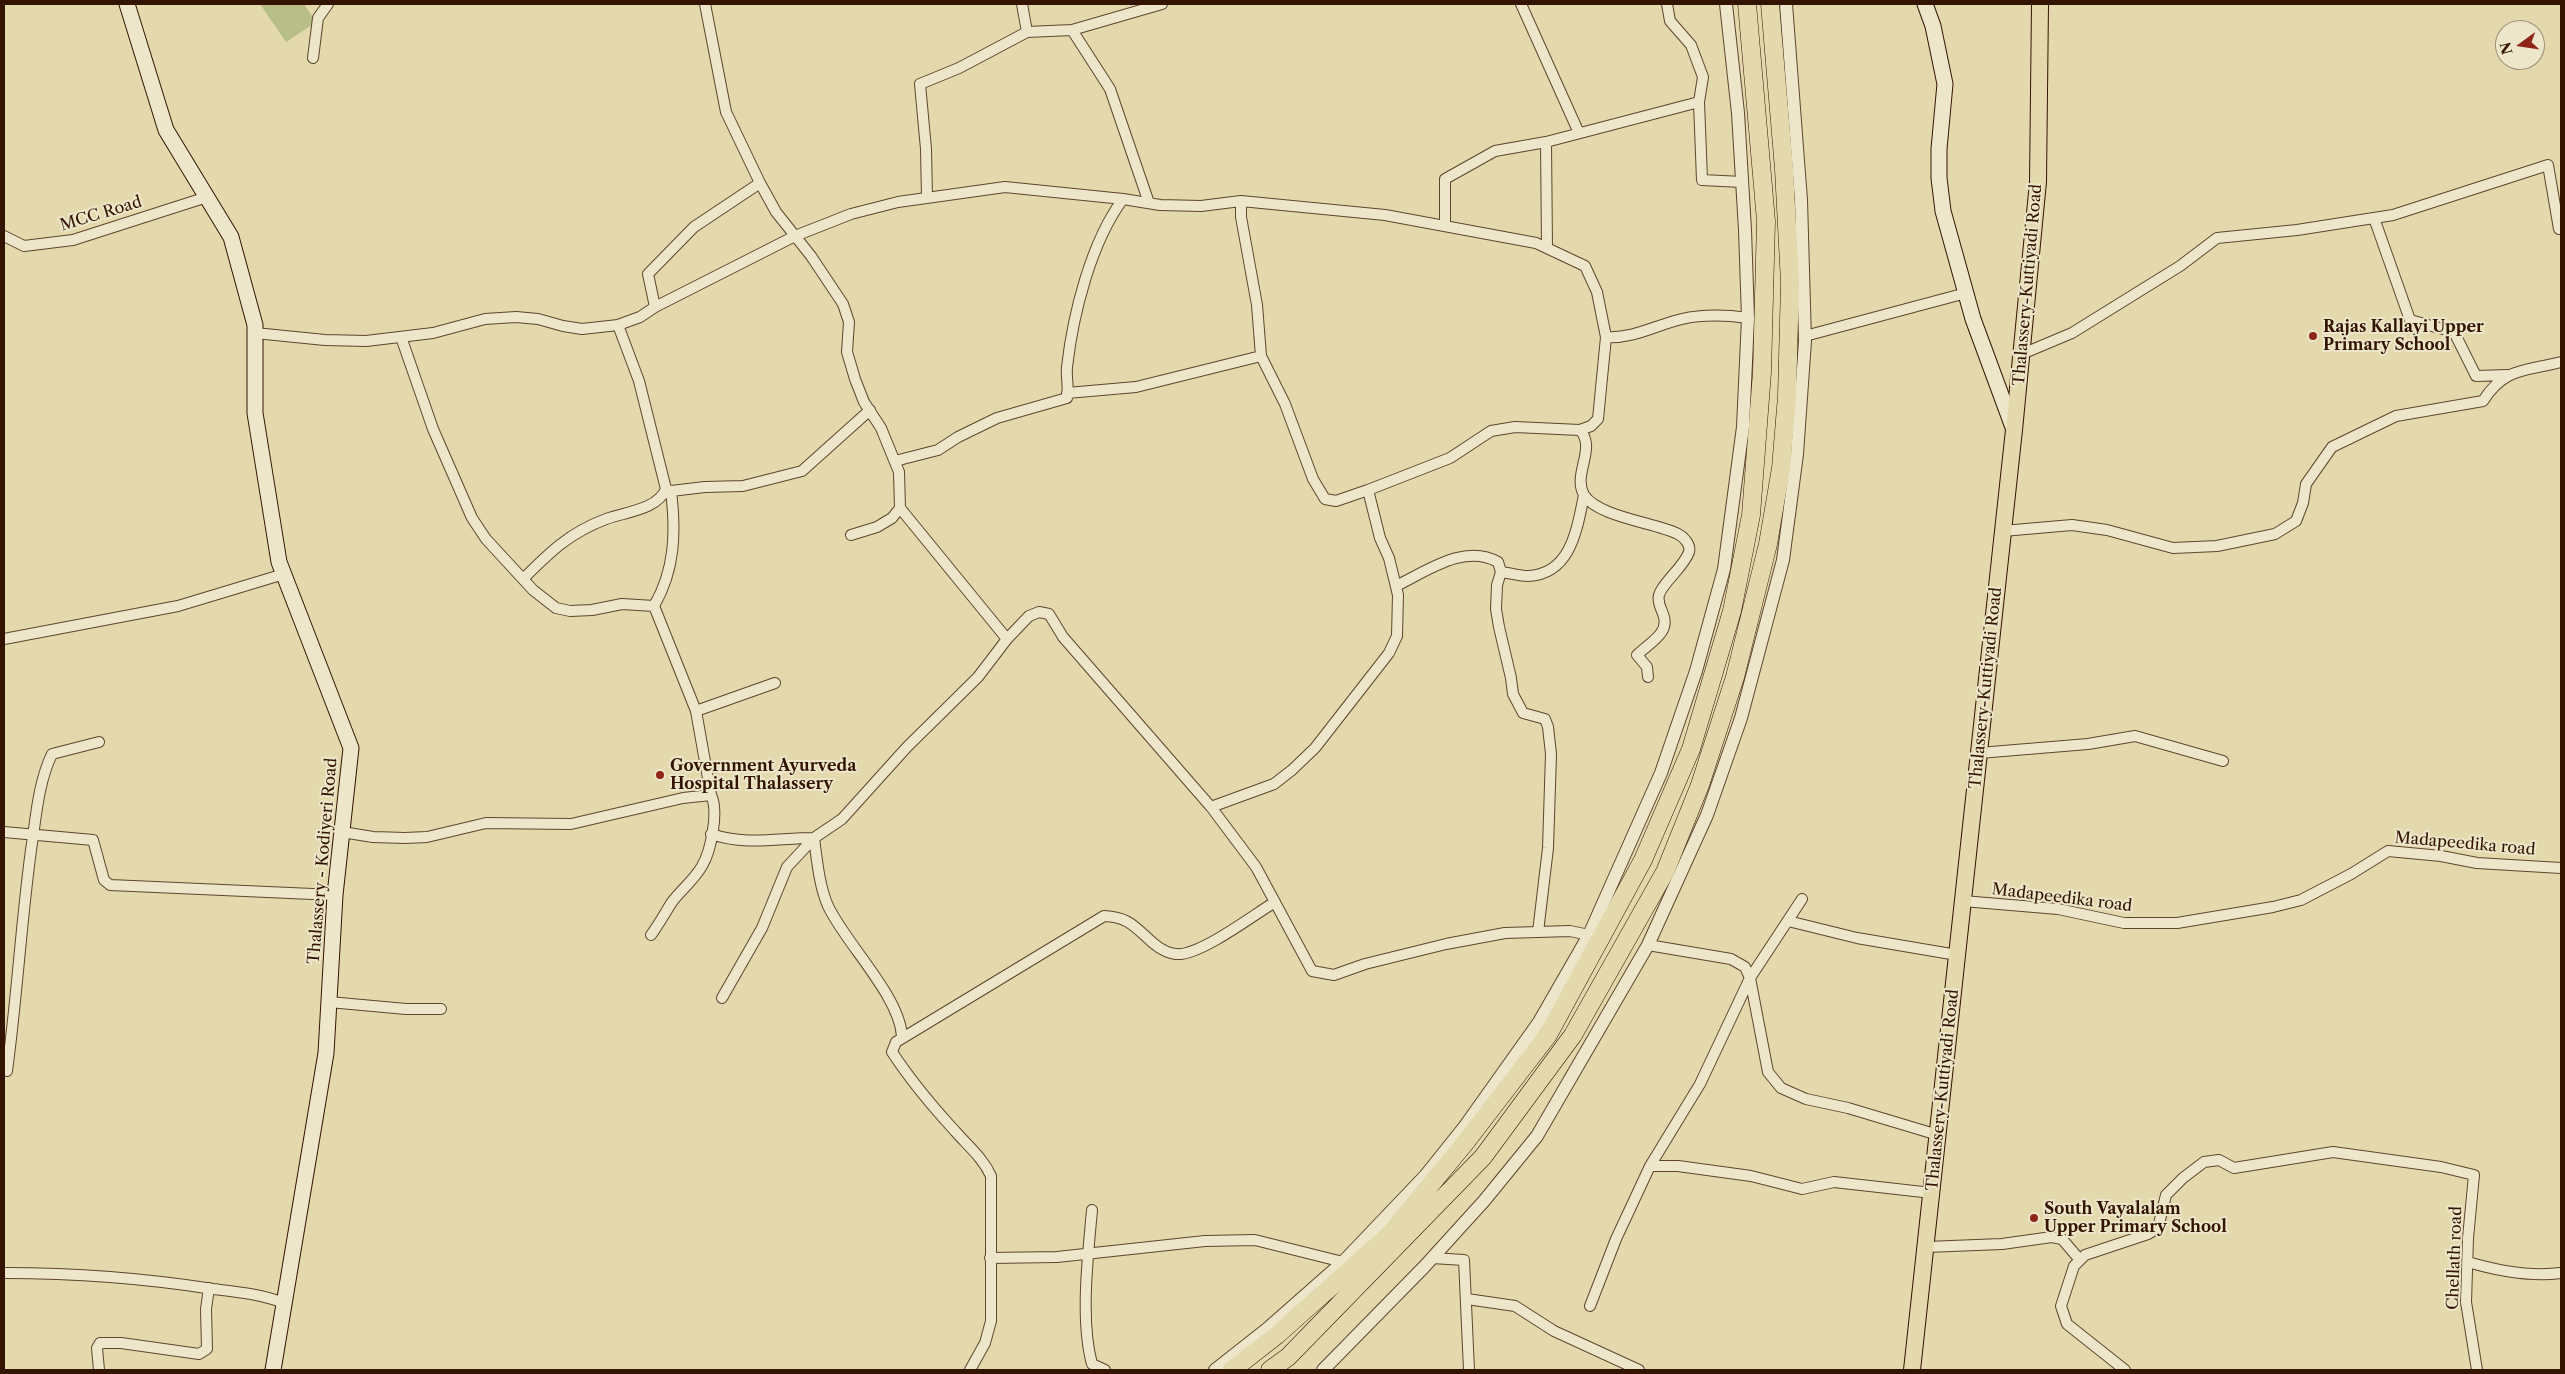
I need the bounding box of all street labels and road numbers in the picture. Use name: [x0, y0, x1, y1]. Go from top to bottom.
street label: Thalassery-Kuttiyadi Road: [2010, 183, 2046, 387]
street label: MCC Road: [58, 192, 144, 236]
street label: Thalassery-Kuttiyadi Road: [1966, 586, 2006, 790]
street label: Thalassery - Kodiyeri Road: [304, 757, 342, 965]
street label: Madapeedika road: [2394, 828, 2536, 860]
street label: Madapeedika road: [1991, 880, 2133, 916]
street label: Thalassery-Kuttiyadi Road: [1923, 988, 1963, 1192]
street label: Chellath road: [2444, 1206, 2466, 1310]

